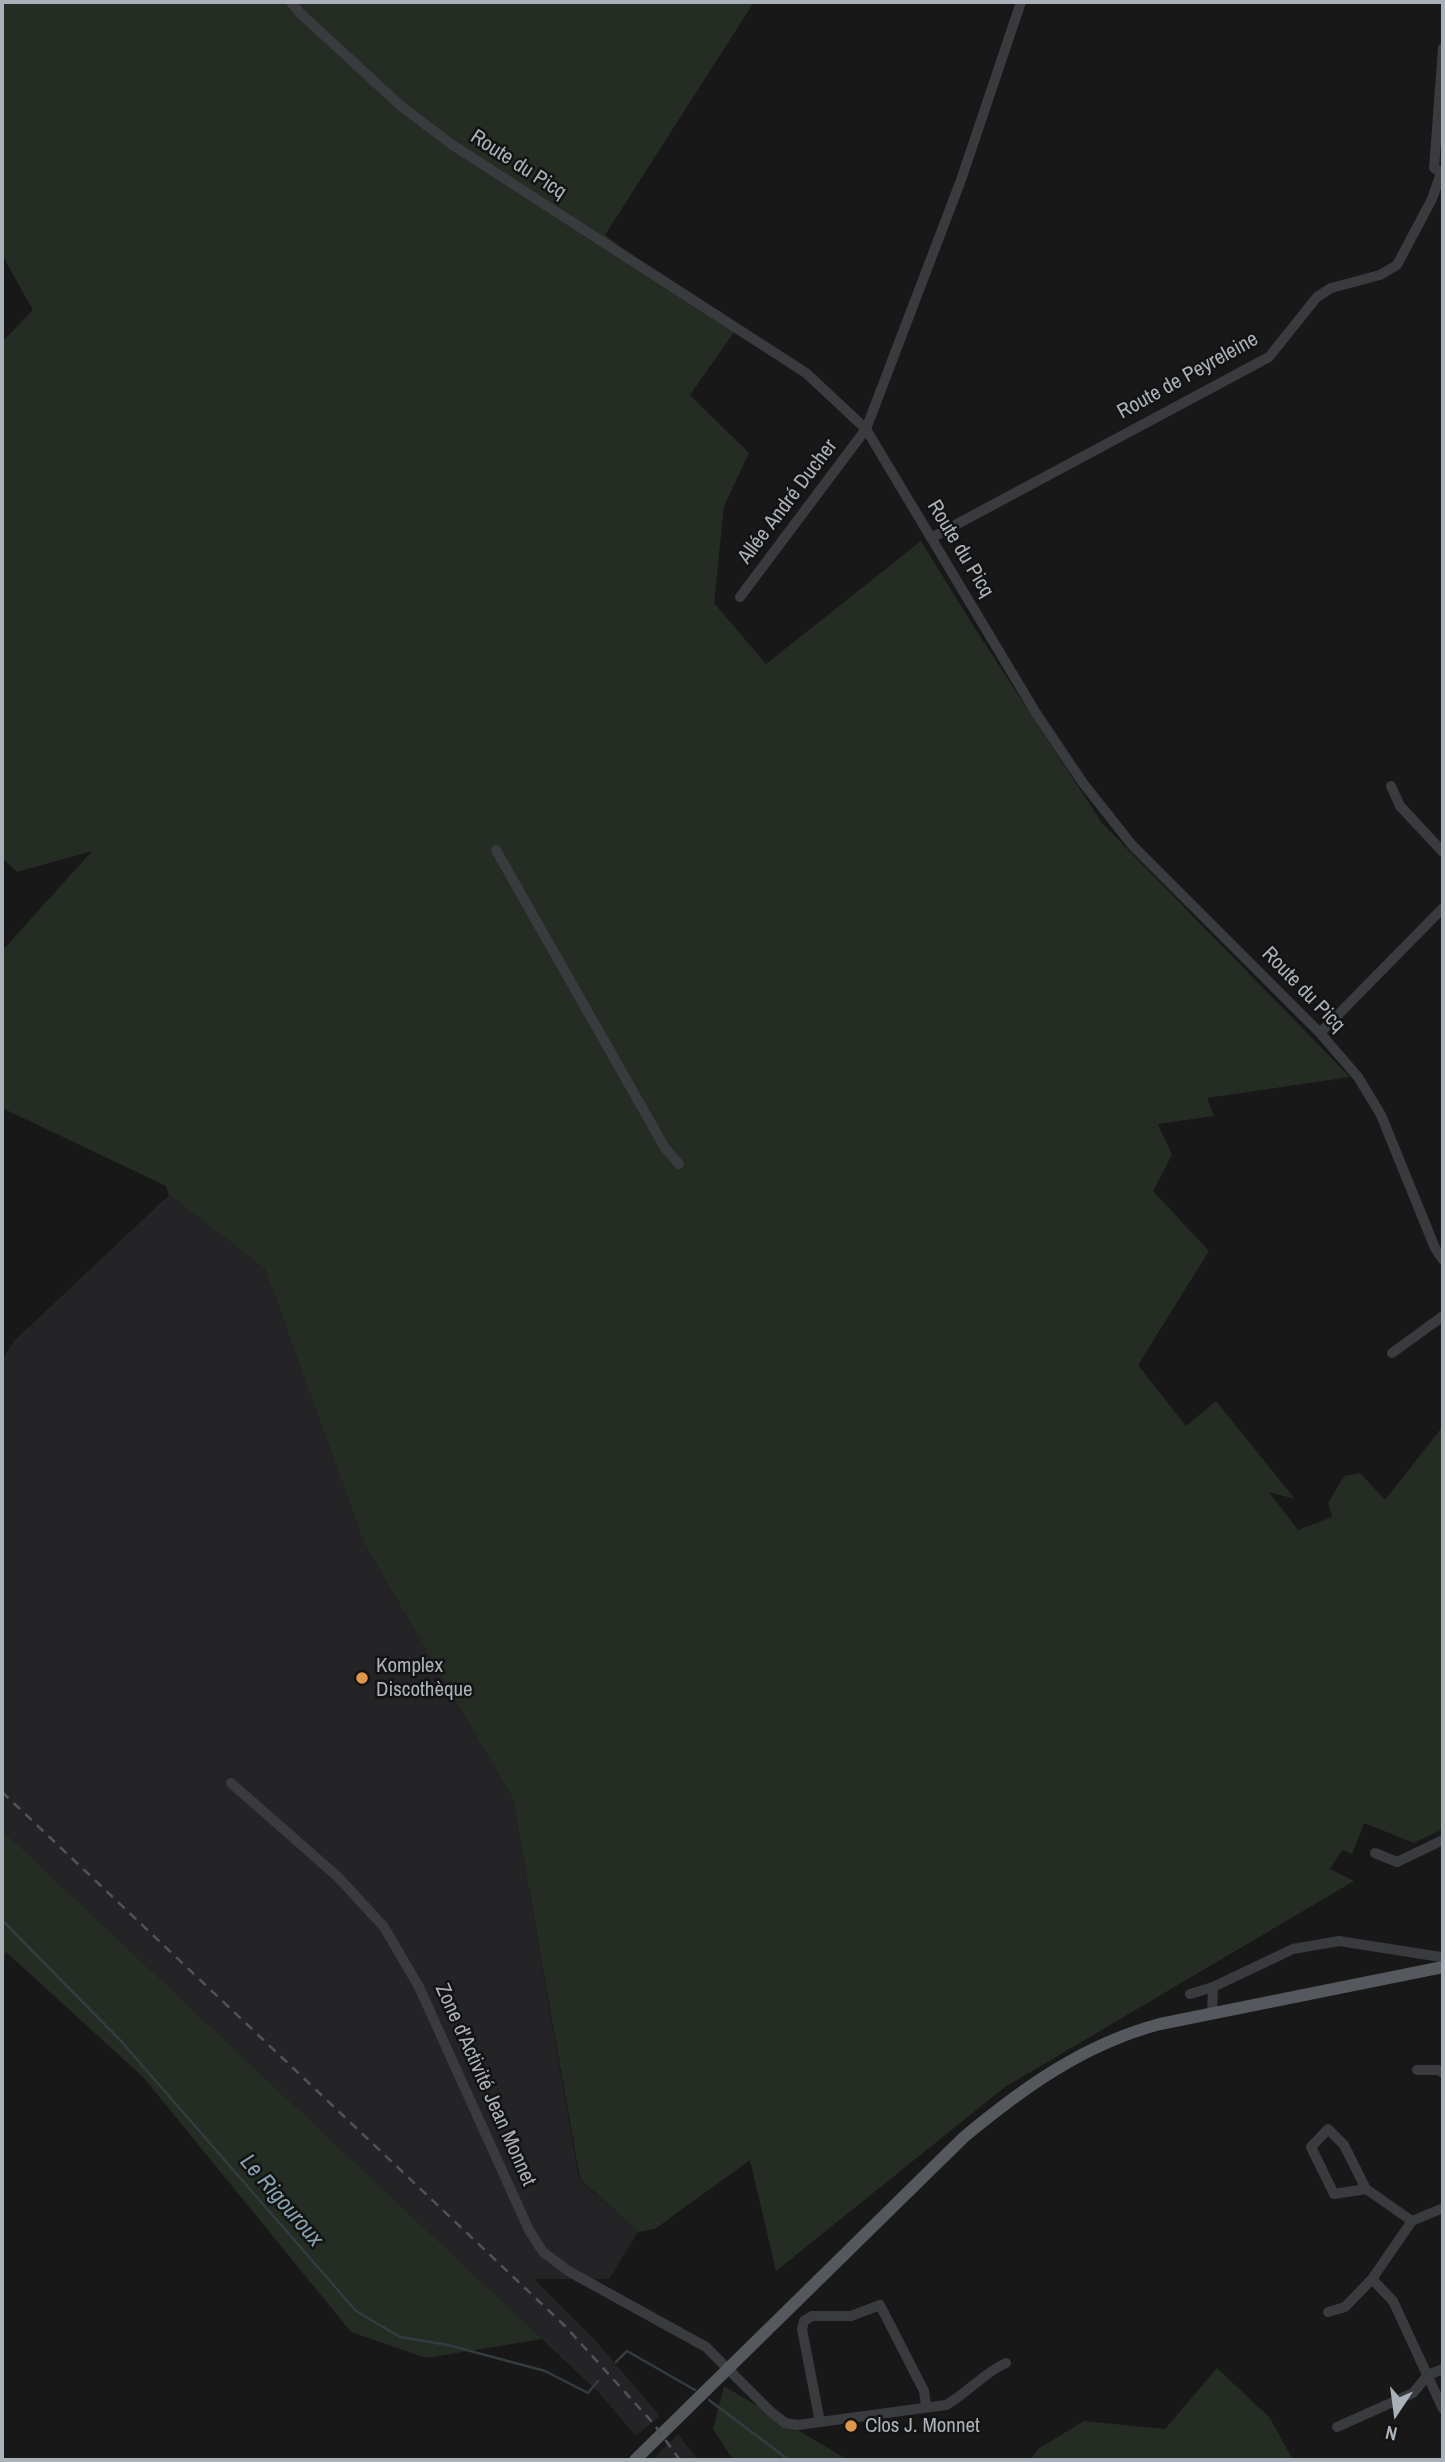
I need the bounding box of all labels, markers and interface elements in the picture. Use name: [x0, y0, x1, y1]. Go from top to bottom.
street label: Route du Picq: [465, 125, 571, 205]
street label: Route de Peyreleine: [1113, 327, 1263, 425]
street label: Allée André Ducher: [733, 435, 843, 569]
street label: Route du Picq: [921, 496, 999, 602]
street label: Route du Picq: [1256, 942, 1350, 1038]
place label: Komplex Discothèque: [376, 1653, 473, 1703]
marker: Komplex Discothèque: [354, 1670, 370, 1686]
street label: Zone d'Activité Jean Monnet: [429, 1980, 541, 2190]
water label: Le Rigouroux: [233, 2149, 329, 2253]
north arrow: [1361, 2378, 1431, 2448]
place label: Clos J. Monnet: [865, 2413, 980, 2439]
marker: Clos J. Monnet: [843, 2418, 859, 2434]
text: N: [1383, 2420, 1400, 2447]

